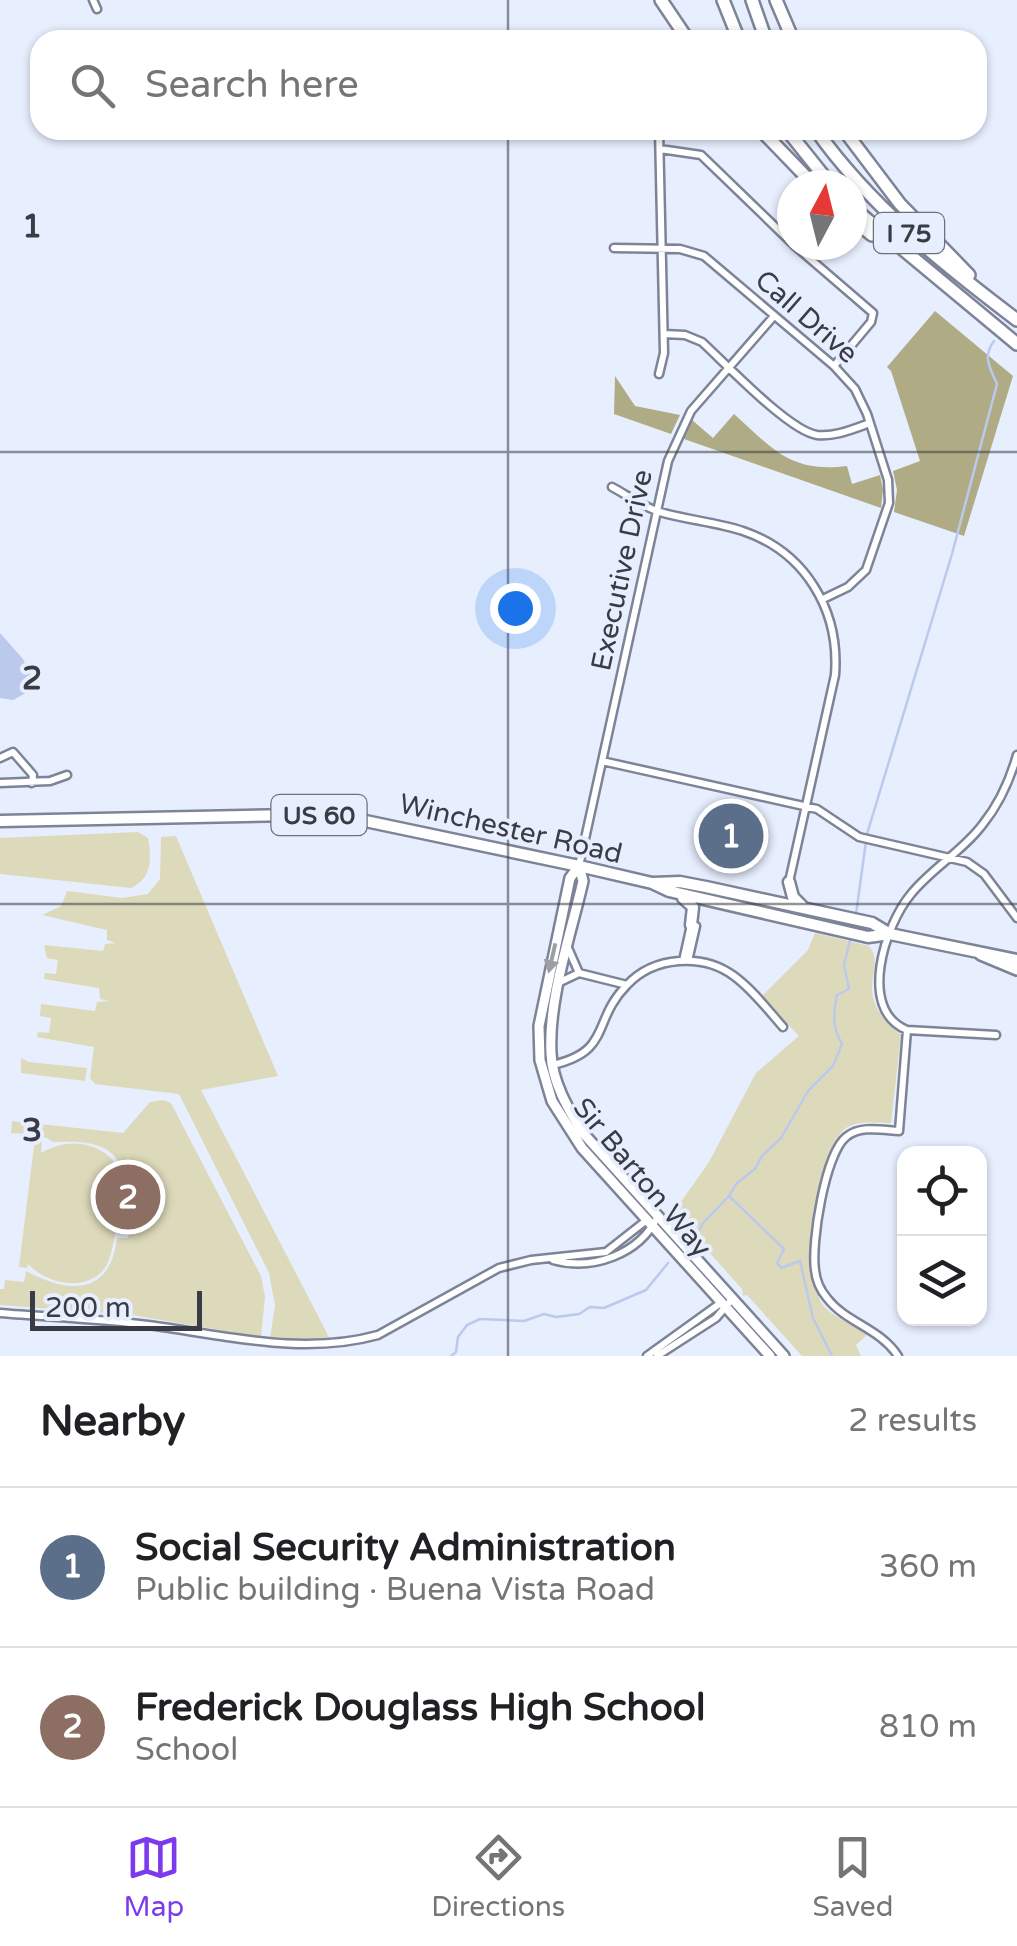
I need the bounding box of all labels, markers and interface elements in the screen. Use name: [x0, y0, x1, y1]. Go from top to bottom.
search box: [30, 30, 987, 140]
icon: search: [65, 58, 120, 113]
text: Search here: [145, 62, 359, 108]
north arrow: [777, 170, 867, 260]
text: 1: [22, 208, 42, 246]
road number: I 75: [874, 213, 944, 253]
street label: Call Drive: [748, 263, 865, 371]
street label: Executive Drive: [584, 466, 660, 674]
your location: [490, 583, 541, 634]
text: 2: [22, 660, 42, 698]
street label: Winchester Road: [396, 787, 626, 871]
road number: US 60: [272, 795, 366, 835]
pin: 1: [698, 798, 764, 874]
one-way arrow: [544, 943, 559, 974]
street label: Sir Barton Way: [566, 1091, 719, 1264]
text: 3: [22, 1112, 42, 1150]
map controls: [897, 1146, 987, 1326]
button: locate: [897, 1146, 987, 1236]
pin: 2: [96, 1160, 160, 1234]
button: layers: [897, 1236, 987, 1326]
scale bar: [30, 1286, 202, 1330]
text: 200 m: [45, 1291, 131, 1325]
text: Nearby: [40, 1396, 185, 1447]
text: 2 results: [848, 1402, 977, 1440]
text: Social Security Administration: [135, 1525, 676, 1571]
text: 1: [62, 1548, 83, 1586]
text: 360 m: [879, 1548, 977, 1586]
text: Public building · Buena Vista Road: [135, 1571, 655, 1609]
text: Frederick Douglass High School: [135, 1685, 705, 1731]
text: 2: [62, 1708, 83, 1746]
text: 810 m: [879, 1708, 977, 1746]
text: School: [135, 1731, 238, 1769]
tab: Map: [124, 1830, 184, 1924]
tab: Directions: [431, 1830, 565, 1924]
tab: Saved: [812, 1830, 893, 1924]

